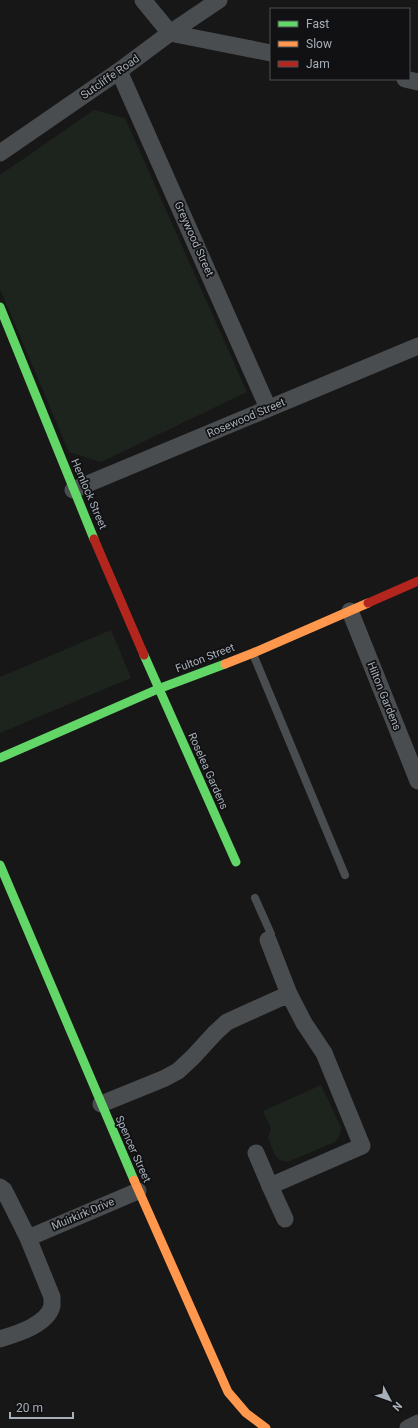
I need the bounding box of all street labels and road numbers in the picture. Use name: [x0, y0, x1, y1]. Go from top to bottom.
street label: Sutcliffe Road: [78, 52, 142, 102]
street label: Greywood Street: [172, 199, 217, 279]
street label: Rosewood Street: [205, 396, 287, 440]
street label: Hemlock Street: [68, 457, 110, 532]
street label: Fulton Street: [174, 641, 237, 675]
street label: Hilton Gardens: [364, 660, 404, 732]
street label: Roselea Gardens: [185, 731, 231, 812]
street label: Spencer Street: [112, 1114, 154, 1185]
street label: Muirkirk Drive: [50, 1195, 117, 1233]

